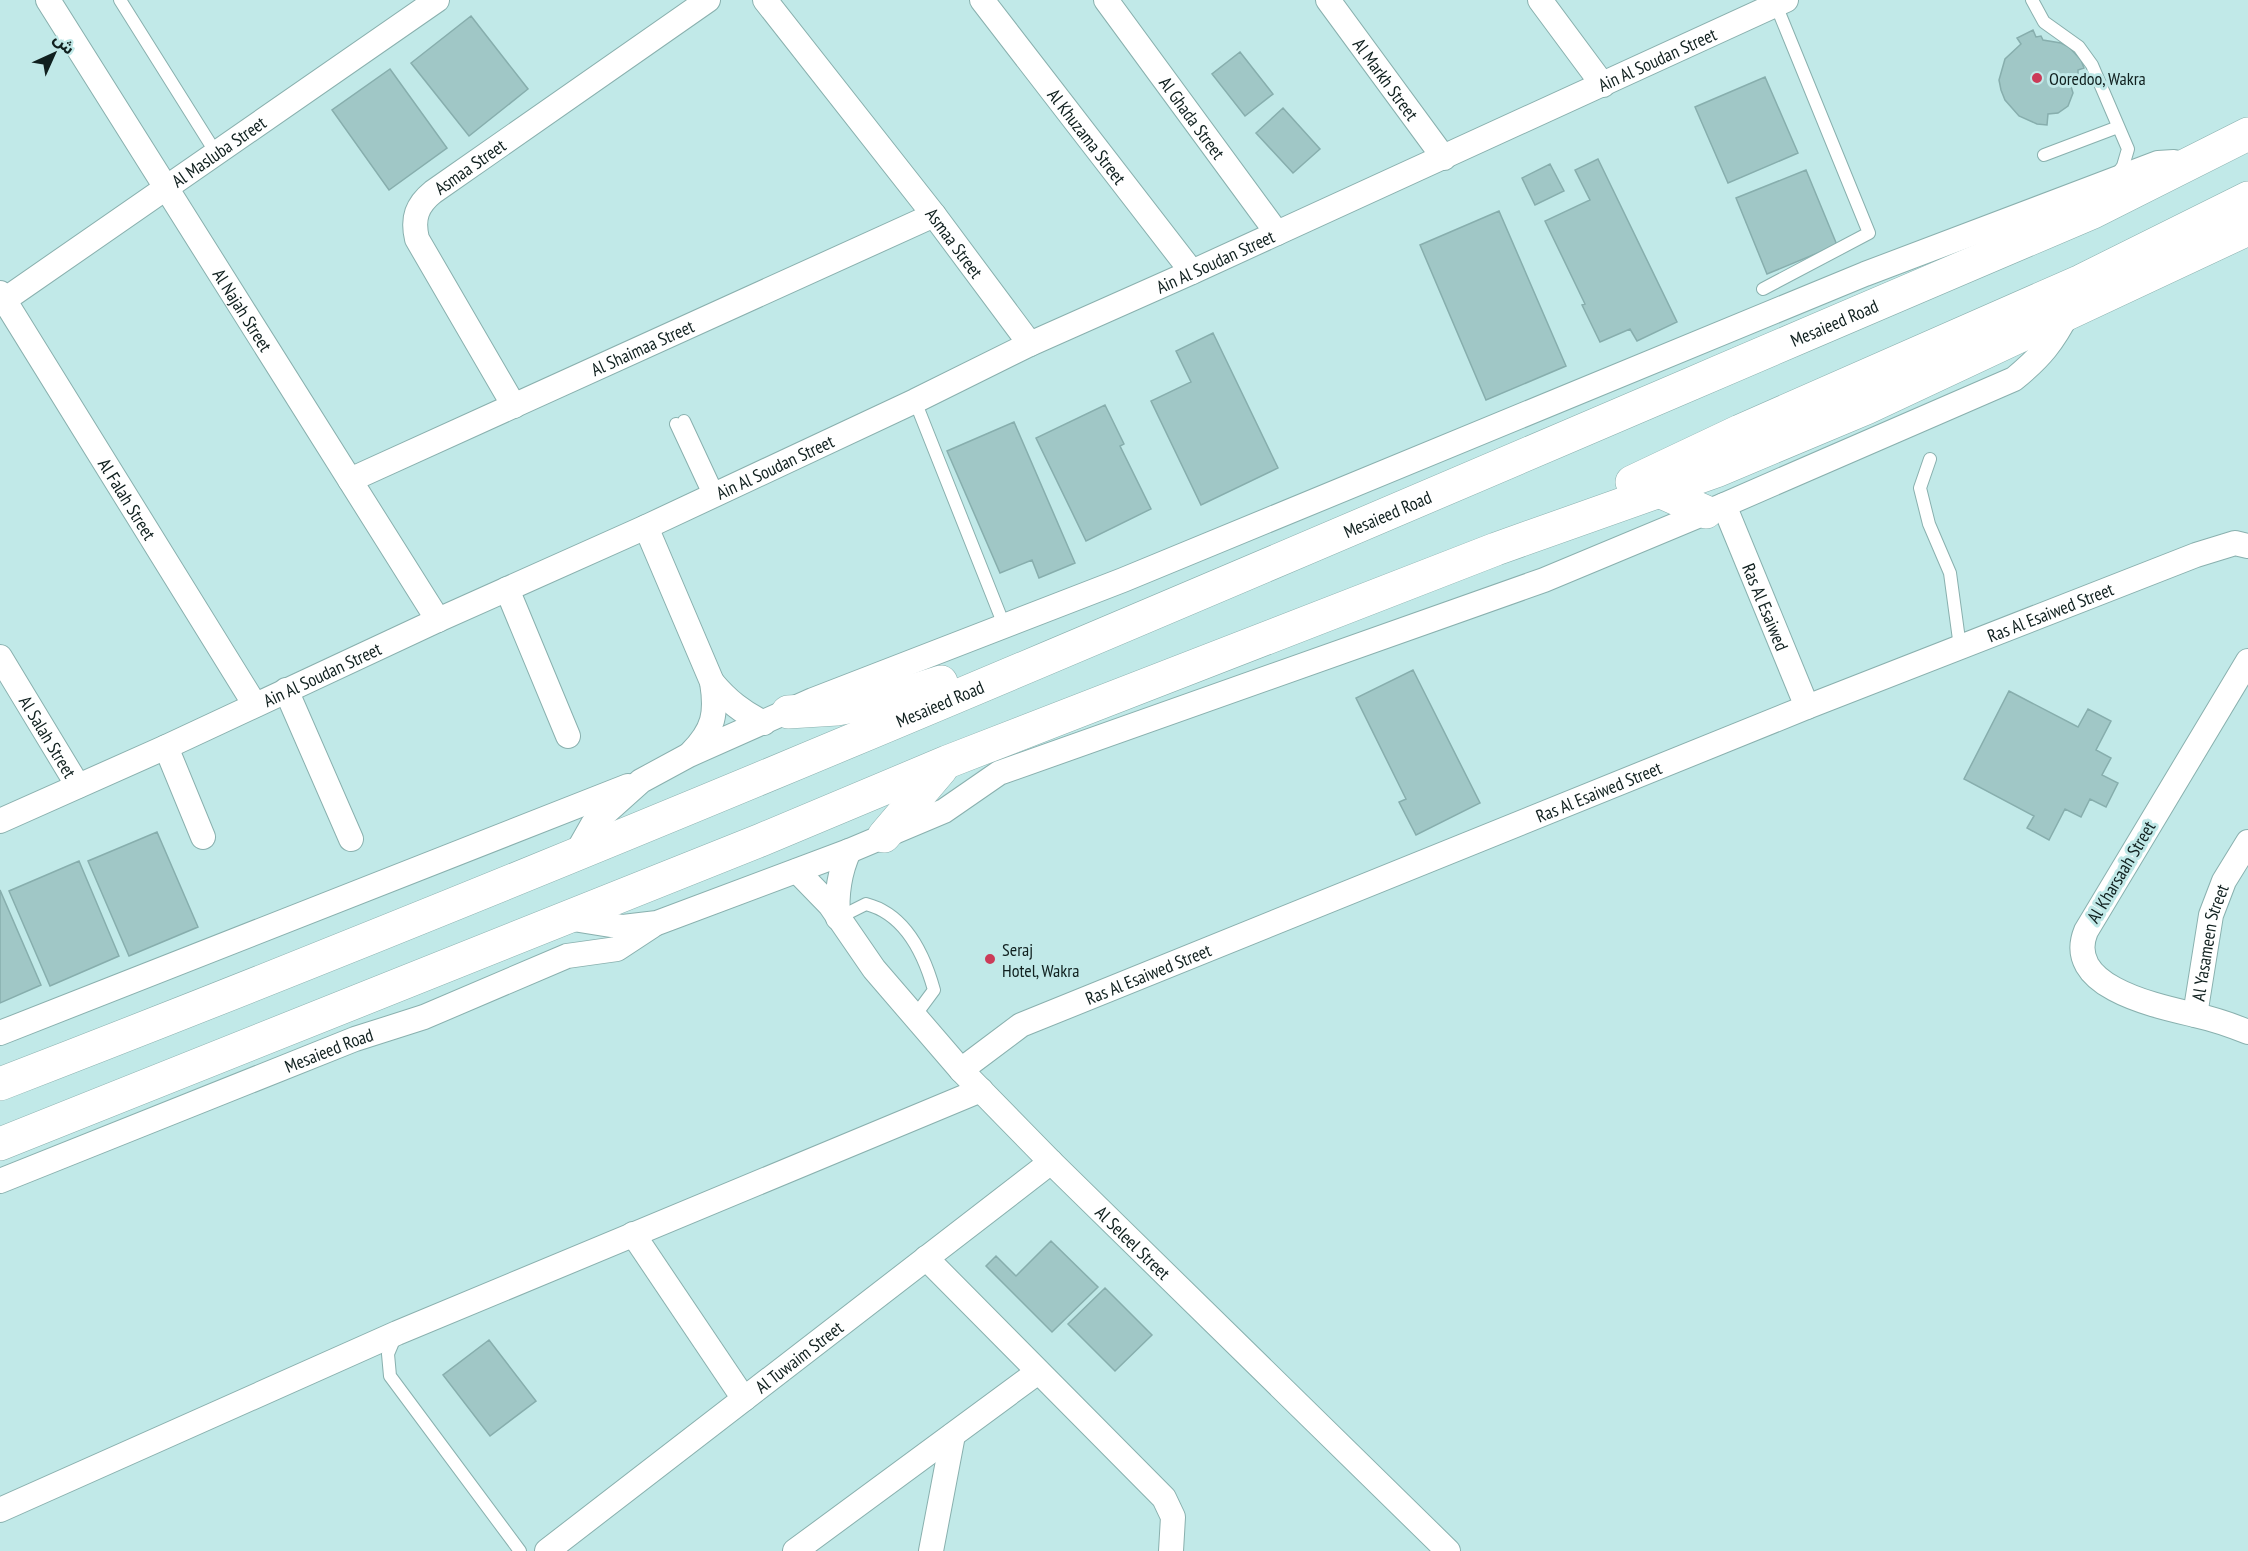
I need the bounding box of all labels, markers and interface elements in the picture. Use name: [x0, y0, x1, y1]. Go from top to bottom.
street label: Ain Al Soudan Street: [1594, 22, 1720, 96]
north arrow: [24, 24, 84, 84]
text: ش: [50, 29, 79, 58]
street label: Al Markh Street: [1348, 33, 1424, 125]
place label: Ooredoo, Wakra: [2049, 67, 2146, 90]
marker: Ooredoo, Wakra: [2030, 71, 2044, 85]
street label: Al Ghada Street: [1155, 72, 1230, 164]
street label: Al Khuzama Street: [1043, 84, 1131, 189]
street label: Al Masluba Street: [167, 111, 270, 192]
street label: Asmaa Street: [430, 133, 510, 199]
street label: Asmaa Street: [921, 203, 988, 282]
street label: Ain Al Soudan Street: [1152, 224, 1278, 298]
street label: Al Najah Street: [208, 264, 278, 356]
street label: Mesaieed Road: [1787, 294, 1882, 351]
street label: Al Shaimaa Street: [587, 314, 697, 381]
street label: Ain Al Soudan Street: [712, 429, 837, 504]
street label: Al Falah Street: [93, 454, 161, 544]
street label: Mesaieed Road: [1340, 485, 1435, 543]
street label: Ras Al Esaiwed: [1738, 560, 1794, 654]
street label: Ras Al Esaiwed Street: [1984, 577, 2117, 647]
street label: Ain Al Soudan Street: [259, 637, 385, 712]
street label: Mesaieed Road: [892, 675, 987, 732]
street label: Al Salah Street: [14, 691, 82, 782]
street label: Ras Al Esaiwed Street: [1532, 756, 1665, 827]
street label: Al Kharsaah Street: [2082, 817, 2160, 927]
street label: Al Yasameen Street: [2186, 881, 2233, 1003]
place label: Seraj Hotel, Wakra: [1002, 938, 1079, 982]
street label: Ras Al Esaiwed Street: [1082, 938, 1214, 1009]
marker: Seraj Hotel, Wakra: [983, 952, 997, 966]
street label: Mesaieed Road: [281, 1022, 376, 1078]
street label: Al Seleel Street: [1091, 1201, 1175, 1284]
street label: Al Tuwaim Street: [750, 1315, 847, 1398]

